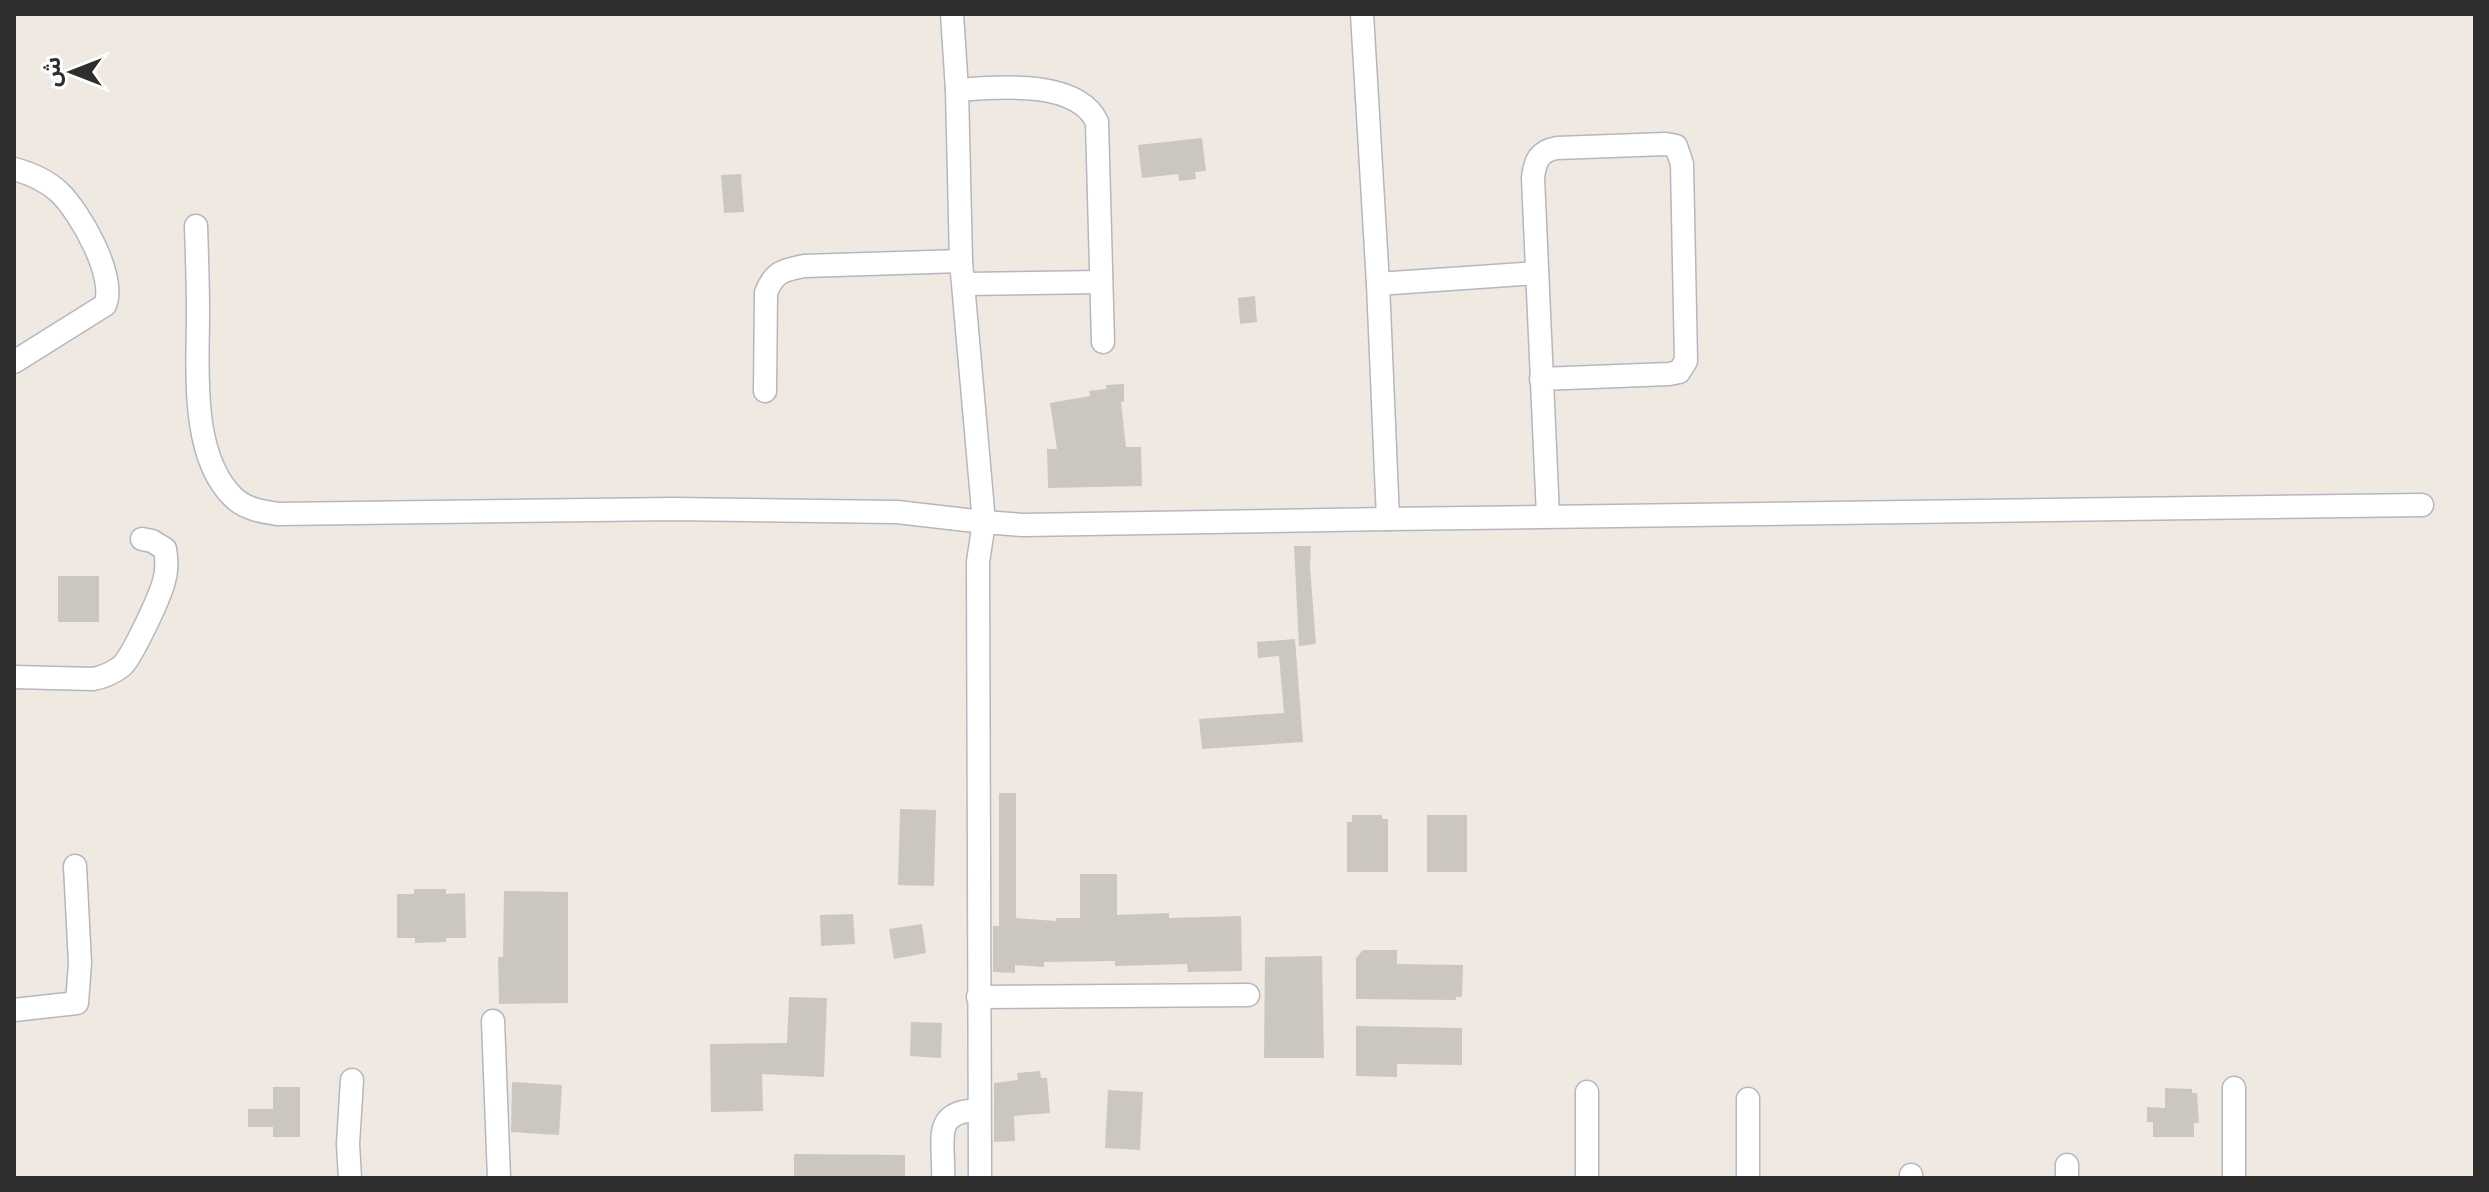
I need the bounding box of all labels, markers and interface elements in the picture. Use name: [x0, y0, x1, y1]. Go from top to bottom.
north arrow: [32, 32, 112, 112]
text: ش: [40, 57, 65, 87]

